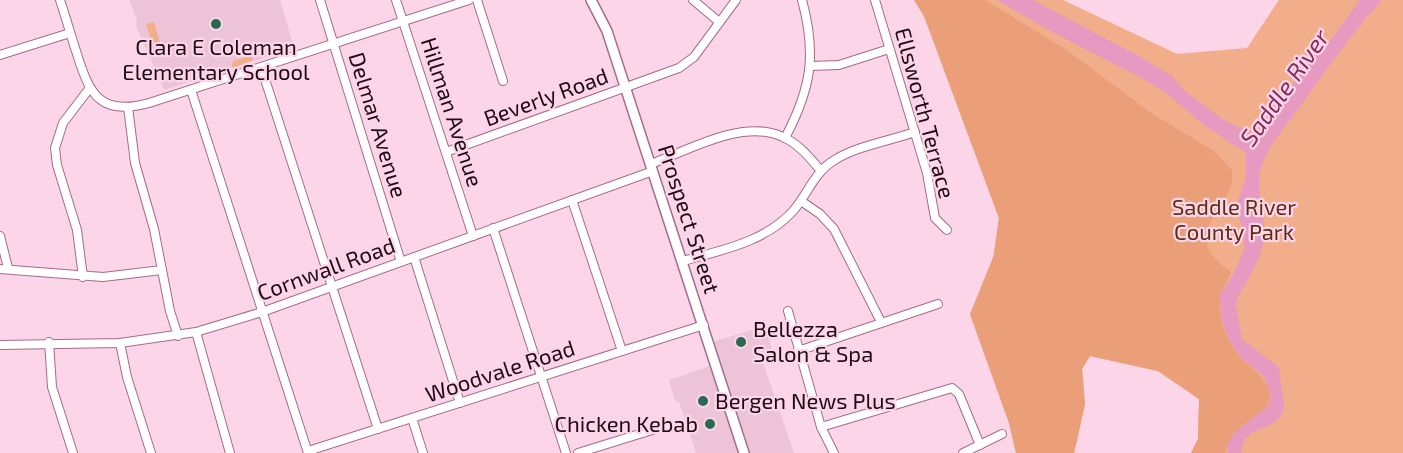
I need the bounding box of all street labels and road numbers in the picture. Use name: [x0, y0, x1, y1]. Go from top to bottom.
street label: Ellsworth Terrace: [891, 24, 961, 201]
street label: Hillman Avenue: [417, 34, 489, 190]
street label: Delmar Avenue: [344, 49, 413, 201]
street label: Beverly Road: [480, 62, 611, 131]
street label: Prospect Street: [654, 141, 726, 296]
street label: Cornwall Road: [253, 231, 398, 305]
street label: Woodvale Road: [422, 334, 578, 406]

